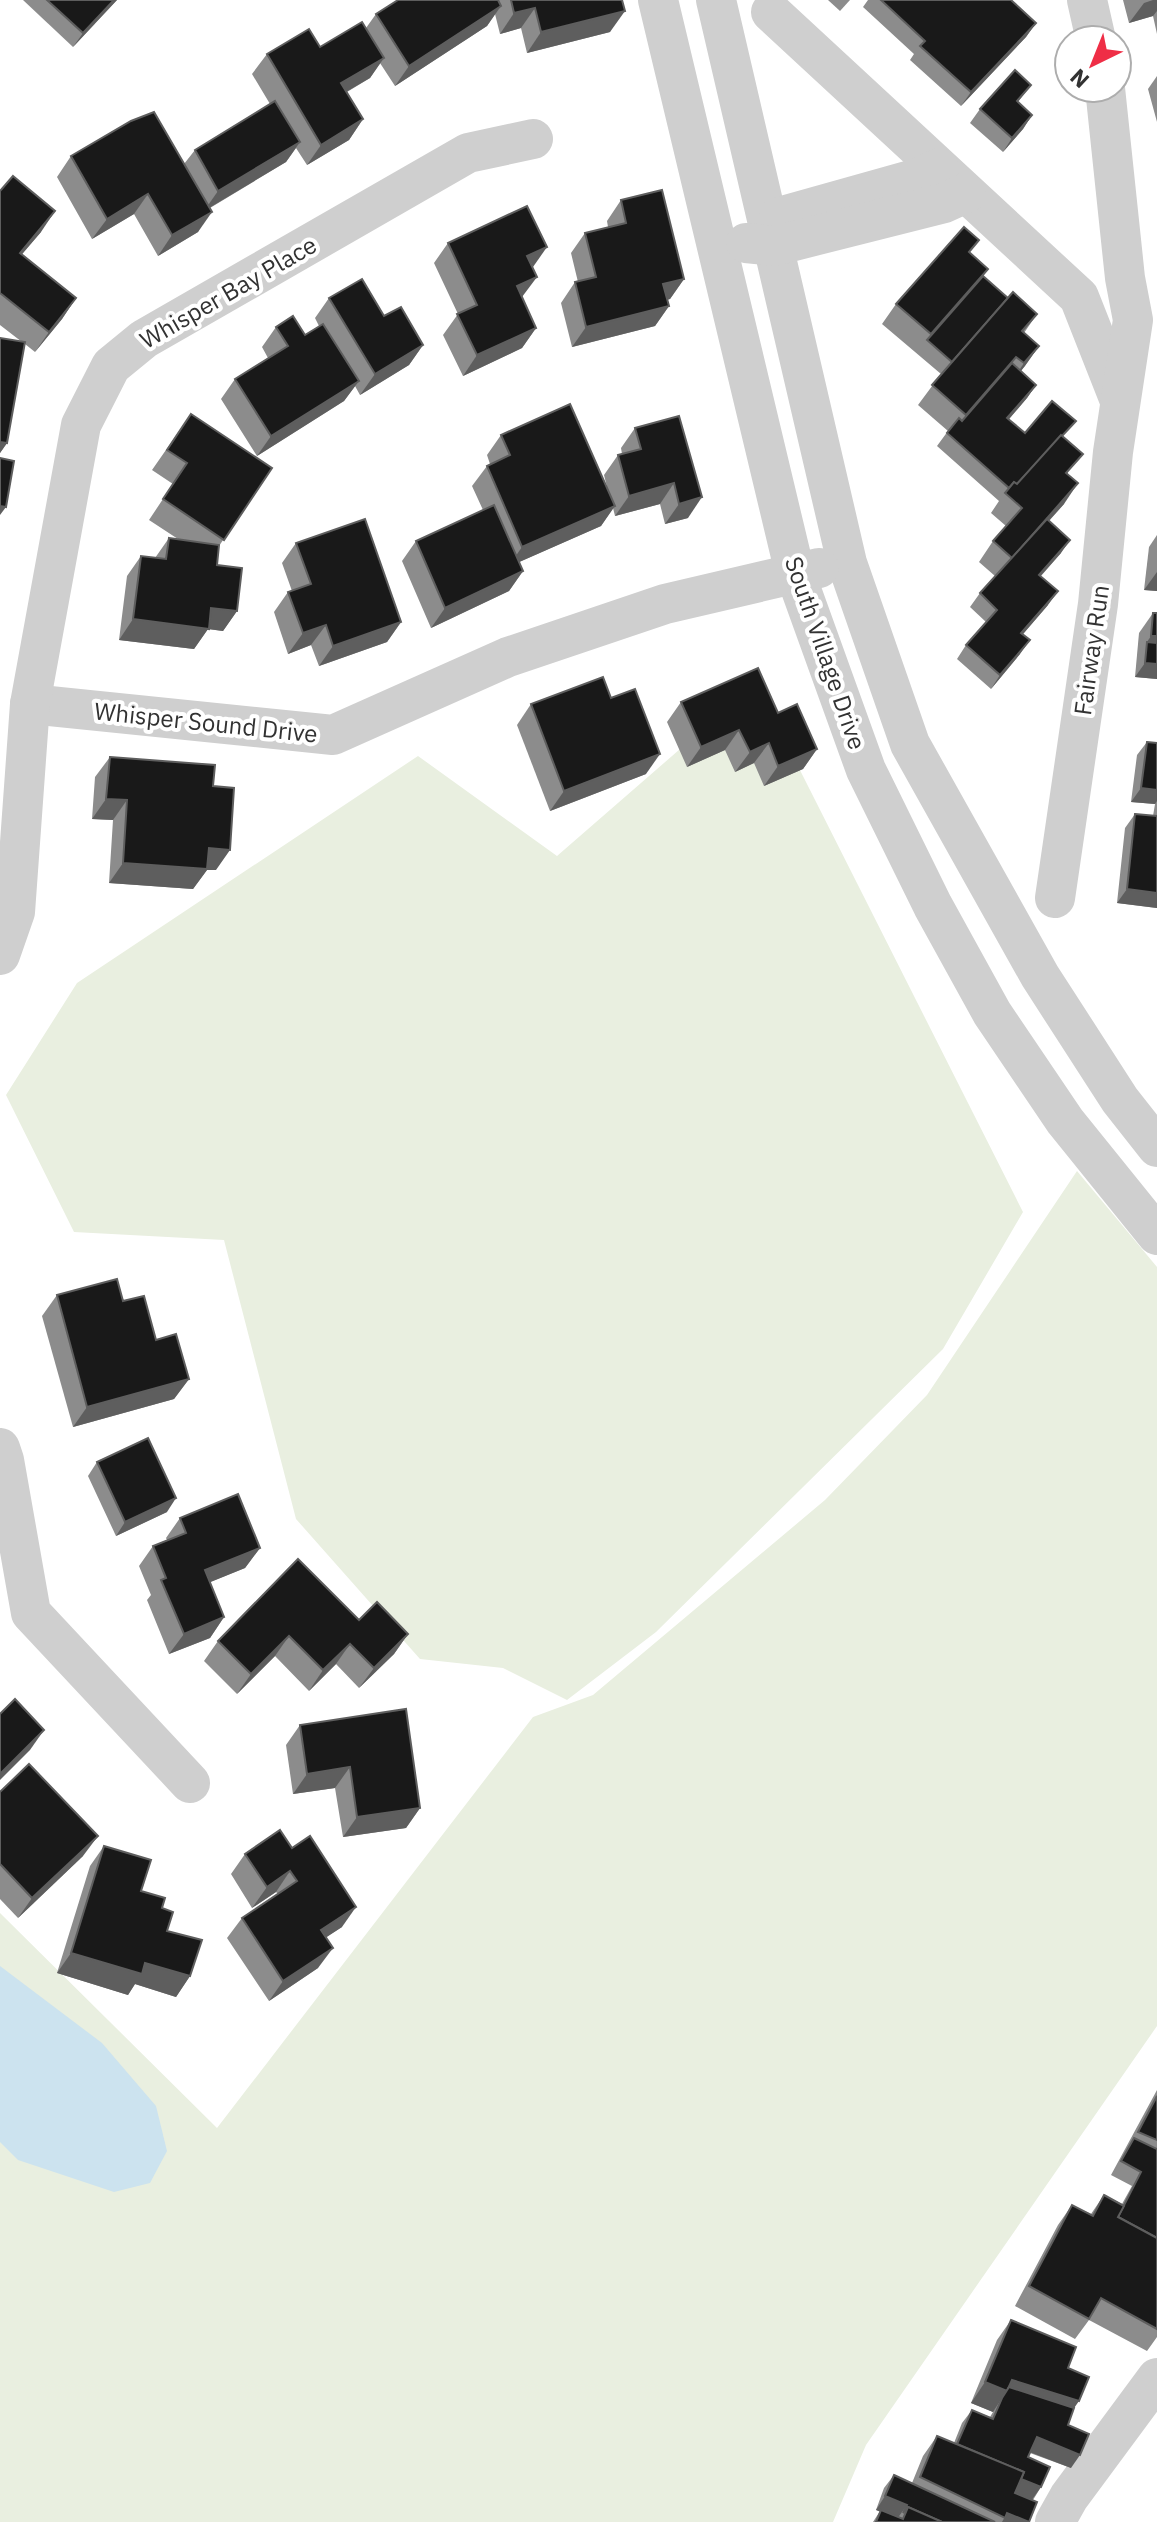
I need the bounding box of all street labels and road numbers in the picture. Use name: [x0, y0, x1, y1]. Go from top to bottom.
street label: Whisper Bay Place: [134, 228, 322, 356]
street label: South Village Drive: [778, 552, 874, 754]
street label: Fairway Run: [1066, 583, 1116, 717]
street label: Whisper Sound Drive: [93, 694, 319, 750]

